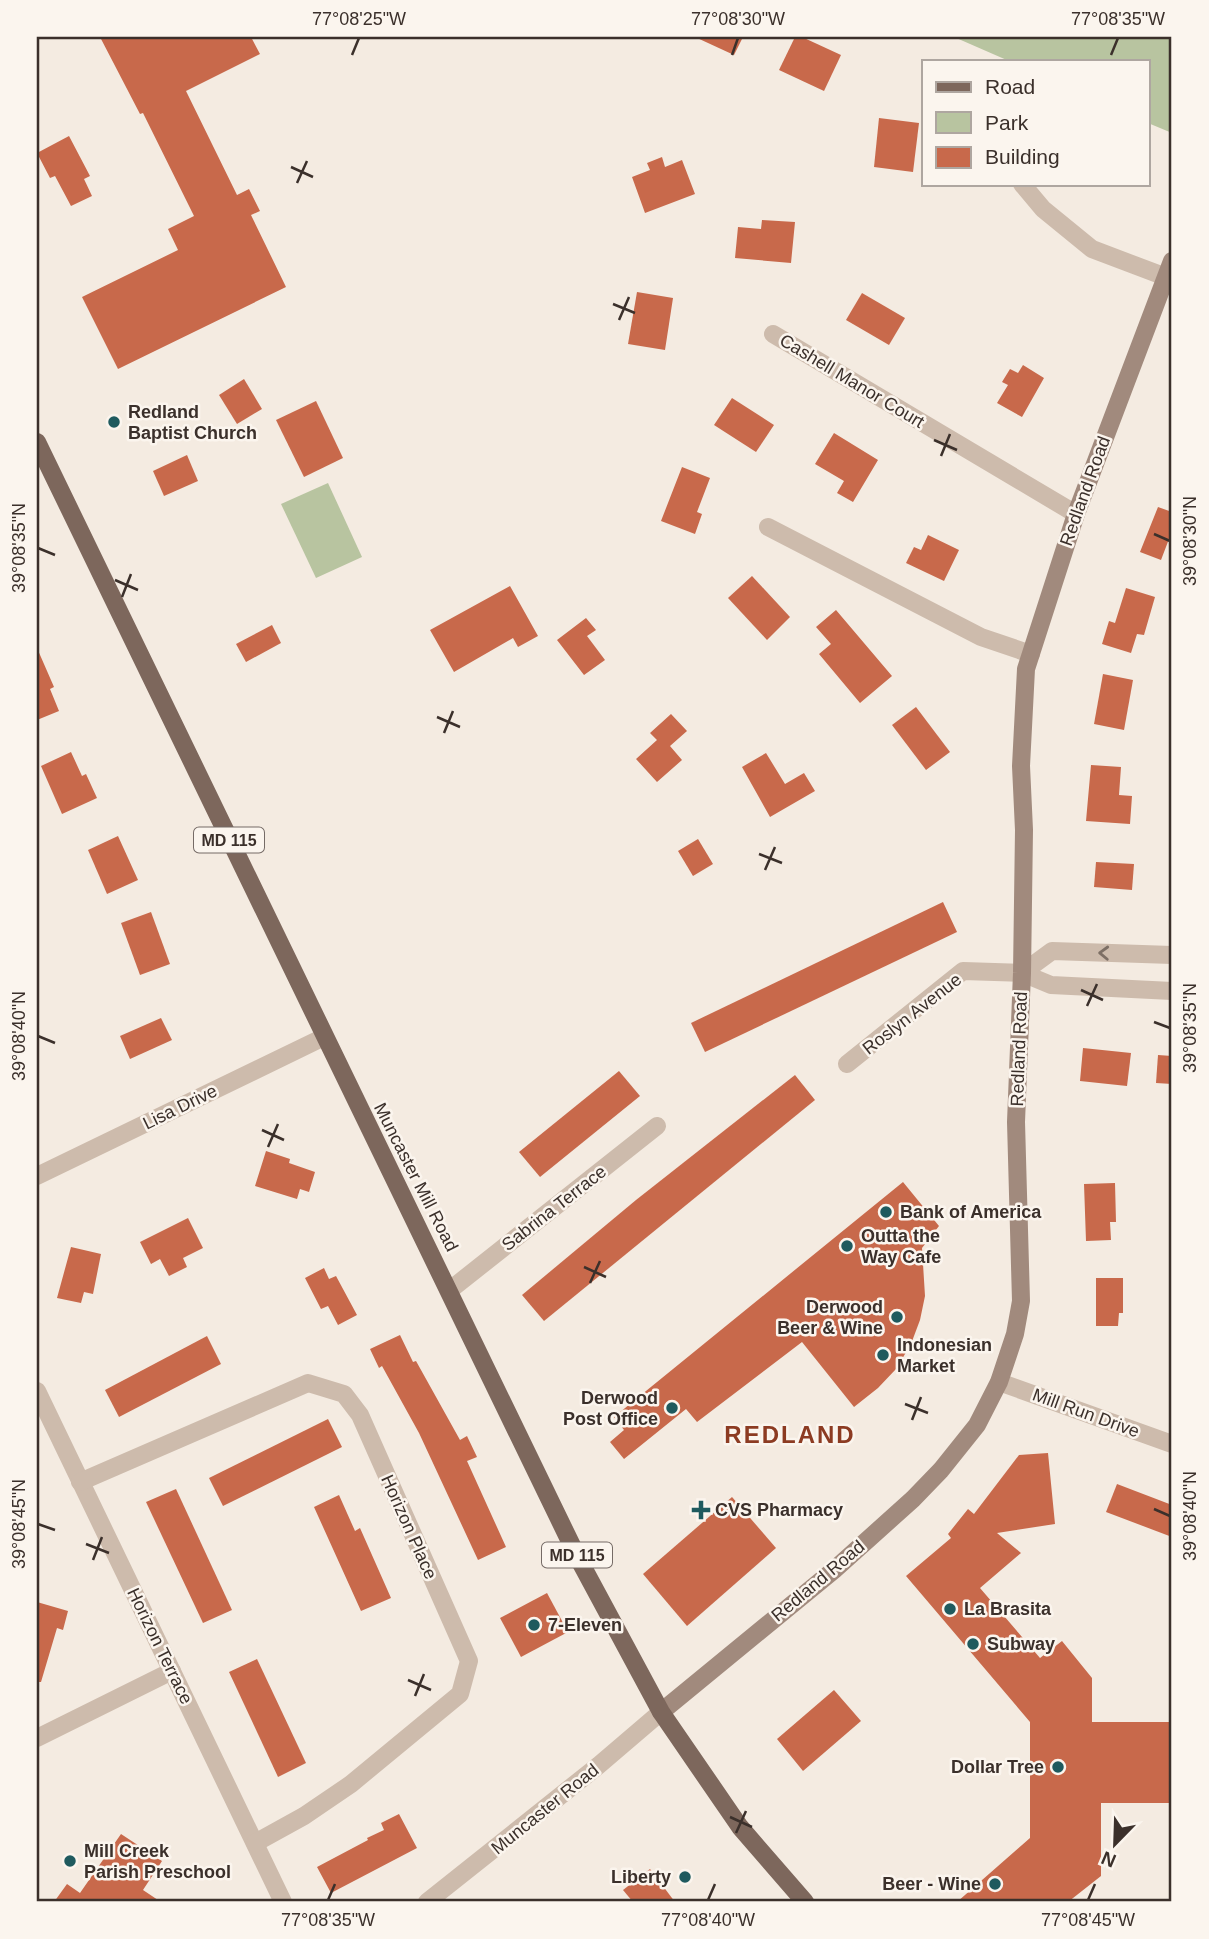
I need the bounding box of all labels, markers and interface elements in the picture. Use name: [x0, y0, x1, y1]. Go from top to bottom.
text: 77°08'25"W: [312, 9, 406, 29]
text: 77°08'30"W: [691, 9, 785, 29]
text: 77°08'35"W: [1071, 9, 1165, 29]
legend: [922, 60, 1150, 186]
text: Road: [985, 75, 1035, 98]
text: Park: [985, 111, 1029, 134]
text: Building: [985, 145, 1060, 168]
street label: Cashell Manor Court: [776, 330, 928, 432]
place label: Redland Baptist Church: [128, 402, 257, 443]
marker: Redland Baptist Church: [106, 414, 122, 430]
street label: Redland Road: [1056, 434, 1114, 548]
text: 39°08'30"N: [1180, 496, 1200, 586]
text: 39°08'35"N: [9, 503, 29, 593]
road number: MD 115: [194, 828, 264, 852]
one-way arrow: [1098, 945, 1109, 961]
street label: Roslyn Avenue: [859, 969, 965, 1059]
text: 39°08'35"N: [1180, 983, 1200, 1073]
text: 39°08'40"N: [9, 991, 29, 1081]
street label: Redland Road: [1007, 991, 1031, 1107]
street label: Lisa Drive: [140, 1080, 220, 1134]
street label: Muncaster Mill Road: [370, 1099, 462, 1255]
street label: Sabrina Terrace: [498, 1161, 610, 1255]
place label: Bank of America: [900, 1202, 1042, 1222]
marker: Bank of America: [878, 1204, 894, 1220]
place label: Outta the Way Cafe: [861, 1226, 941, 1267]
marker: Outta the Way Cafe: [839, 1238, 855, 1254]
place label: Derwood Beer & Wine: [777, 1297, 883, 1338]
marker: Derwood Beer & Wine: [889, 1309, 905, 1325]
place label: Indonesian Market: [897, 1335, 992, 1376]
marker: Indonesian Market: [875, 1347, 891, 1363]
street label: Mill Run Drive: [1030, 1384, 1142, 1442]
place label: Derwood Post Office: [563, 1388, 658, 1429]
marker: Derwood Post Office: [664, 1400, 680, 1416]
district label: REDLAND: [724, 1421, 856, 1448]
text: 39°08'40"N: [1180, 1471, 1200, 1561]
street label: Horizon Place: [377, 1472, 441, 1582]
text: 39°08'45"N: [9, 1479, 29, 1569]
place label: CVS Pharmacy: [715, 1500, 843, 1520]
marker: CVS Pharmacy: [693, 1502, 709, 1518]
street label: Redland Road: [767, 1536, 869, 1626]
road number: MD 115: [542, 1542, 612, 1568]
street label: Horizon Terrace: [123, 1585, 197, 1707]
place label: La Brasita: [964, 1599, 1052, 1619]
marker: La Brasita: [942, 1601, 958, 1617]
place label: 7-Eleven: [548, 1615, 622, 1635]
marker: 7-Eleven: [526, 1617, 542, 1633]
place label: Subway: [987, 1634, 1055, 1654]
marker: Subway: [965, 1636, 981, 1652]
place label: Dollar Tree: [951, 1757, 1044, 1777]
marker: Dollar Tree: [1050, 1759, 1066, 1775]
street label: Muncaster Road: [487, 1760, 603, 1858]
north arrow: [1080, 1810, 1150, 1880]
place label: Mill Creek Parish Preschool: [84, 1841, 231, 1882]
text: N: [1098, 1847, 1119, 1872]
marker: Mill Creek Parish Preschool: [62, 1853, 78, 1869]
place label: Liberty: [611, 1867, 671, 1887]
marker: Liberty: [677, 1869, 693, 1885]
place label: Beer - Wine: [882, 1874, 981, 1894]
marker: Beer - Wine: [987, 1876, 1003, 1892]
text: 77°08'35"W: [281, 1910, 375, 1930]
text: 77°08'40"W: [661, 1910, 755, 1930]
text: 77°08'45"W: [1041, 1910, 1135, 1930]

